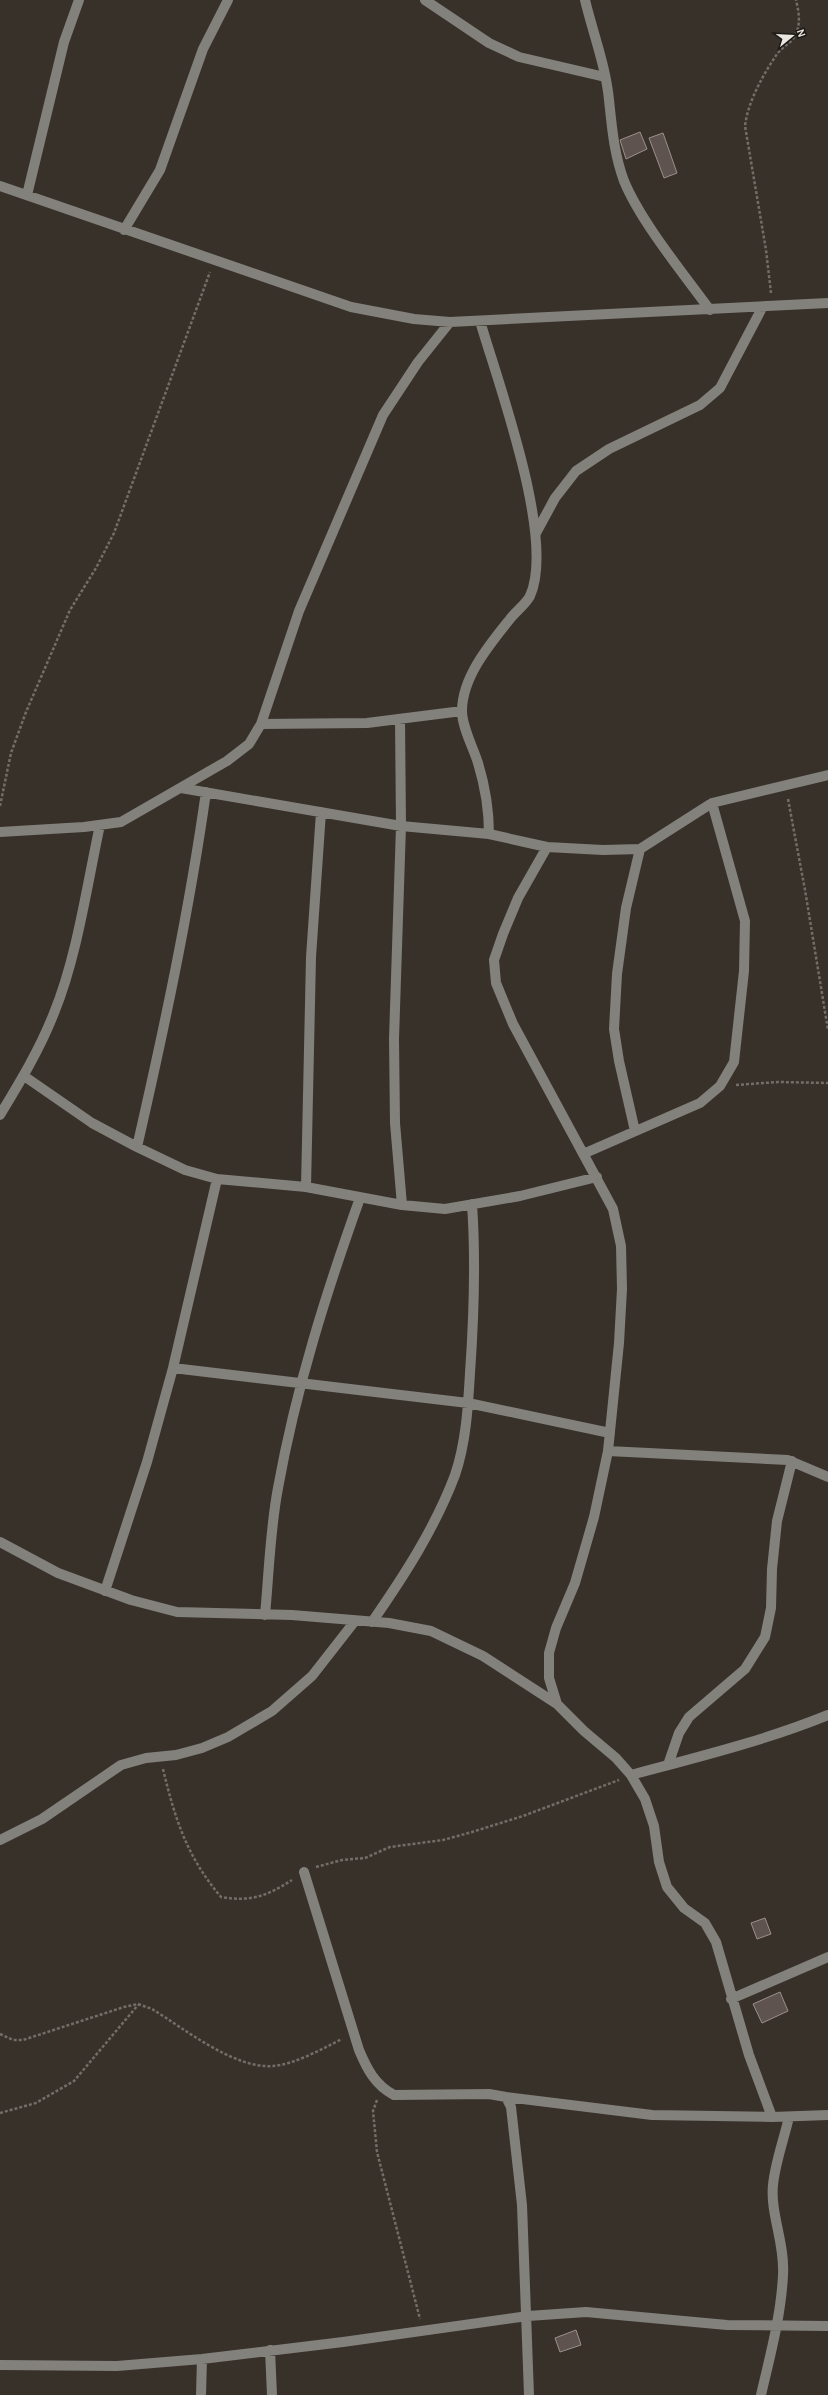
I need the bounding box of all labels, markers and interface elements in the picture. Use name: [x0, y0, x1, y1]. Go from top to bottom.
north arrow: [772, 16, 812, 56]
text: N: [794, 27, 808, 39]

